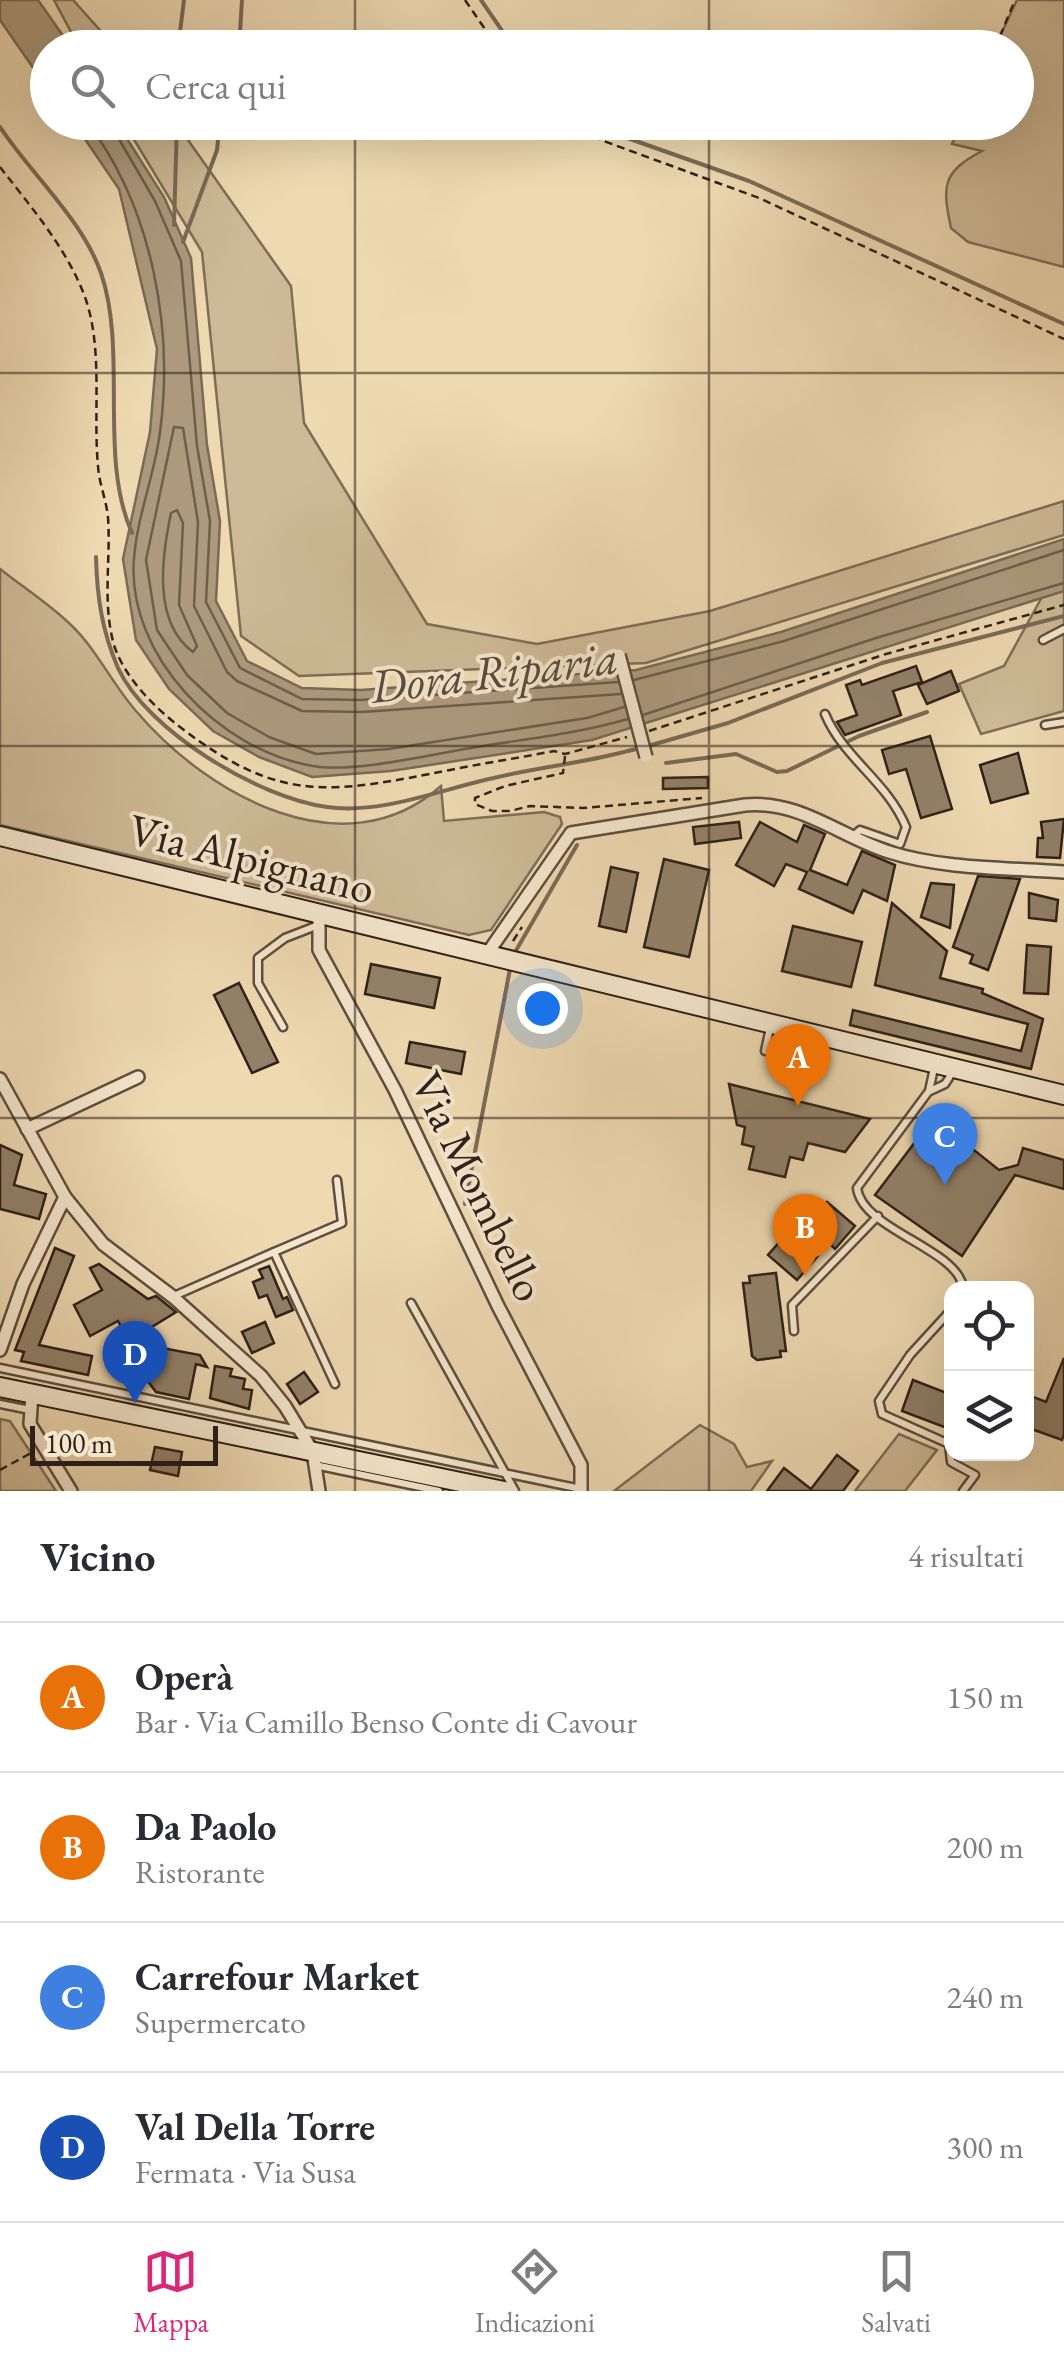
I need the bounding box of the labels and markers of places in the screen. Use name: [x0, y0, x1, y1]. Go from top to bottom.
pin: A: [766, 1024, 830, 1106]
pin: C: [912, 1102, 978, 1185]
pin: B: [772, 1194, 838, 1276]
pin: D: [102, 1320, 168, 1403]

